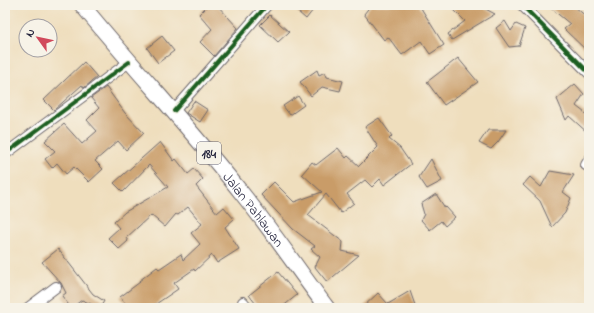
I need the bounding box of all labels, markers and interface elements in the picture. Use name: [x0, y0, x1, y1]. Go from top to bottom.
north arrow: [18, 18, 58, 58]
text: N: [22, 26, 39, 41]
road number: 184: [197, 142, 221, 164]
street label: Jalan Pahlawan: [217, 168, 288, 252]

